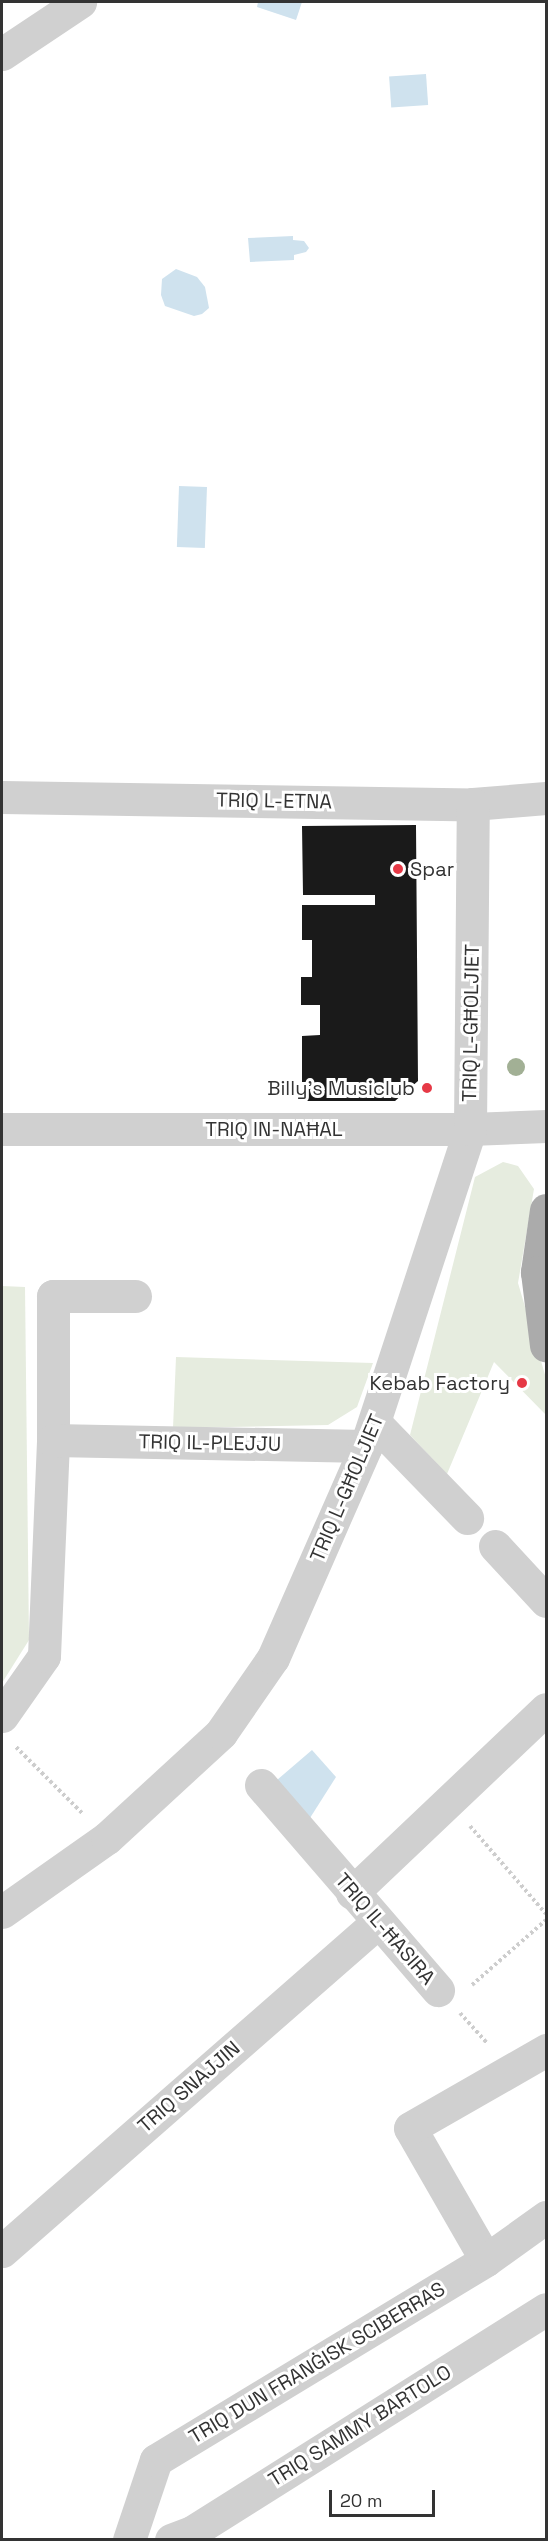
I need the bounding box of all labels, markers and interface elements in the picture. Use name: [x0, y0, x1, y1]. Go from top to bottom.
street label: TRIQ L-ETNA: [216, 788, 332, 814]
place label: Spar: [410, 857, 454, 881]
marker: Spar: [391, 862, 405, 876]
street label: TRIQ L-GĦOLJIET: [458, 944, 484, 1102]
place label: Billy's Musiclub: [267, 1076, 415, 1100]
marker: Billy's Musiclub: [420, 1081, 434, 1095]
street label: TRIQ IN-NAĦAL: [205, 1117, 343, 1141]
place label: Kebab Factory: [370, 1371, 510, 1395]
marker: Kebab Factory: [515, 1376, 529, 1390]
street label: TRIQ L-GĦOLJIET: [305, 1411, 389, 1565]
street label: TRIQ IL-PLEJJU: [139, 1430, 281, 1456]
street label: TRIQ IL-ĦASIRA: [330, 1868, 440, 1990]
street label: TRIQ SNAJJIN: [133, 2036, 245, 2138]
street label: TRIQ DUN FRANĠISK SCIBERRAS: [185, 2277, 449, 2449]
street label: TRIQ SAMMY BARTOLO: [264, 2360, 456, 2492]
scale bar: [332, 2478, 438, 2516]
text: 20 m: [340, 2489, 383, 2512]

